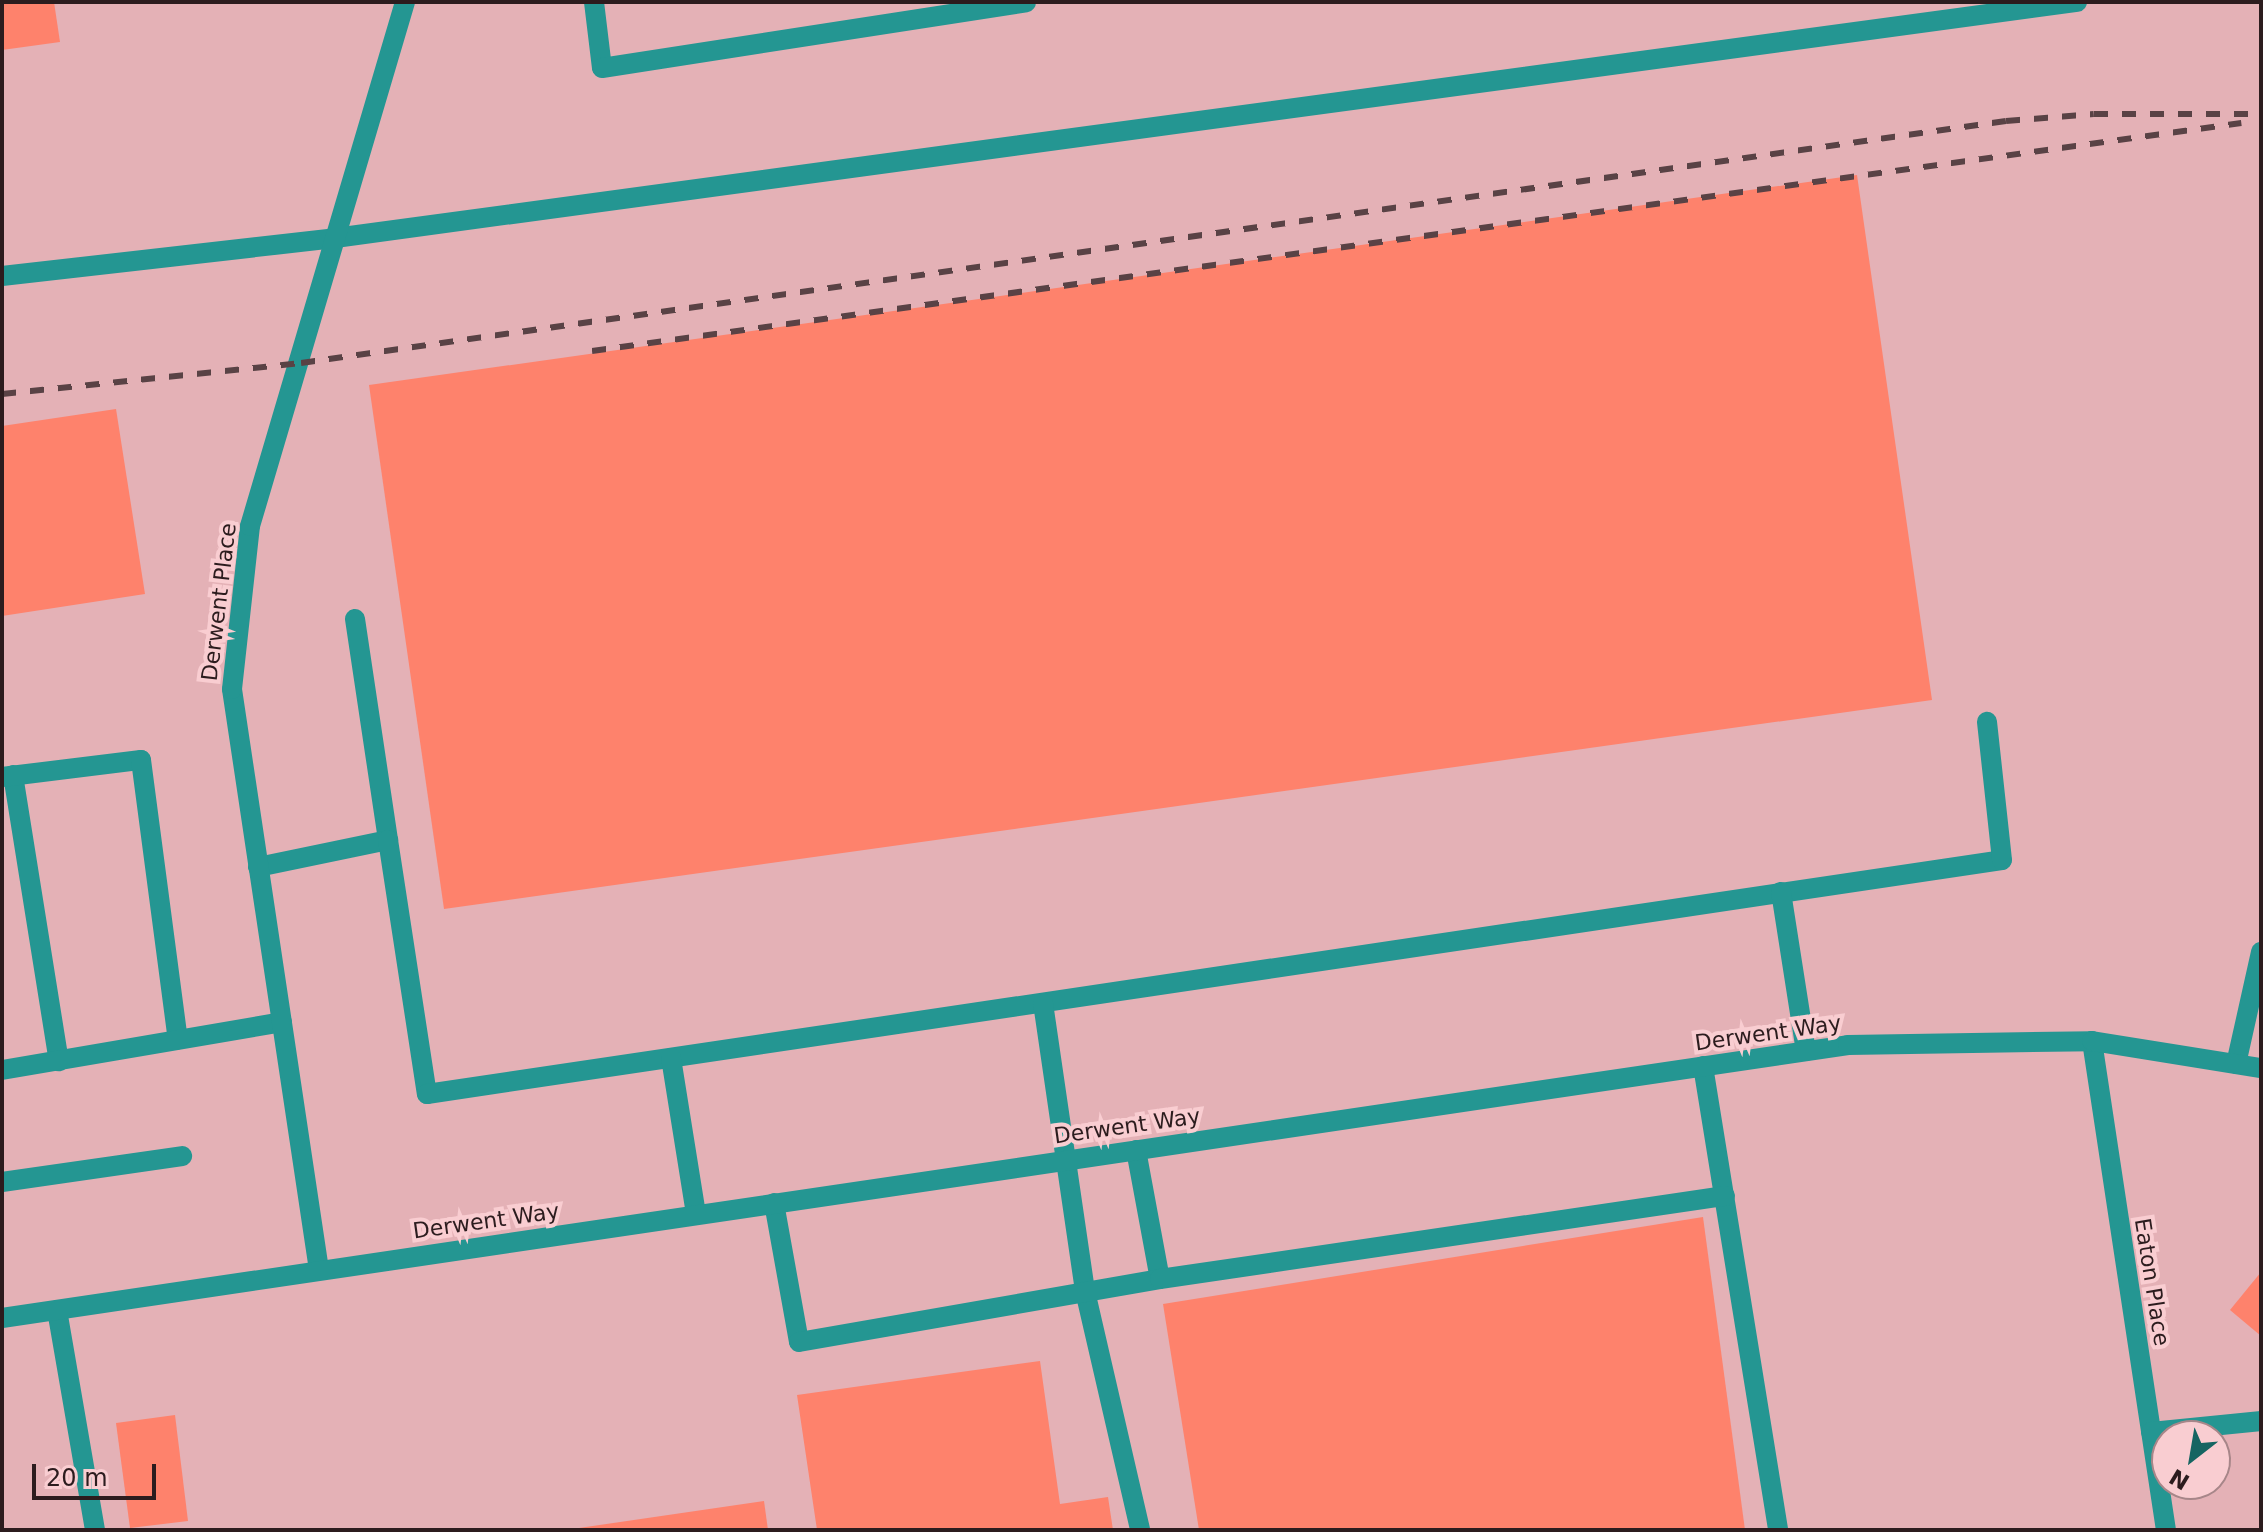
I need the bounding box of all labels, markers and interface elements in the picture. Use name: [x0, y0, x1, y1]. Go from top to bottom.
street label: Derwent Place: [196, 521, 242, 683]
street label: Derwent Way: [1693, 1010, 1843, 1056]
street label: Derwent Way: [1052, 1103, 1202, 1149]
street label: Derwent Way: [411, 1198, 561, 1244]
street label: Eaton Place: [2129, 1216, 2175, 1348]
north arrow: [2151, 1420, 2231, 1500]
scale bar: [36, 1448, 160, 1498]
text: 20 m: [46, 1464, 108, 1492]
text: N: [2165, 1464, 2194, 1495]

